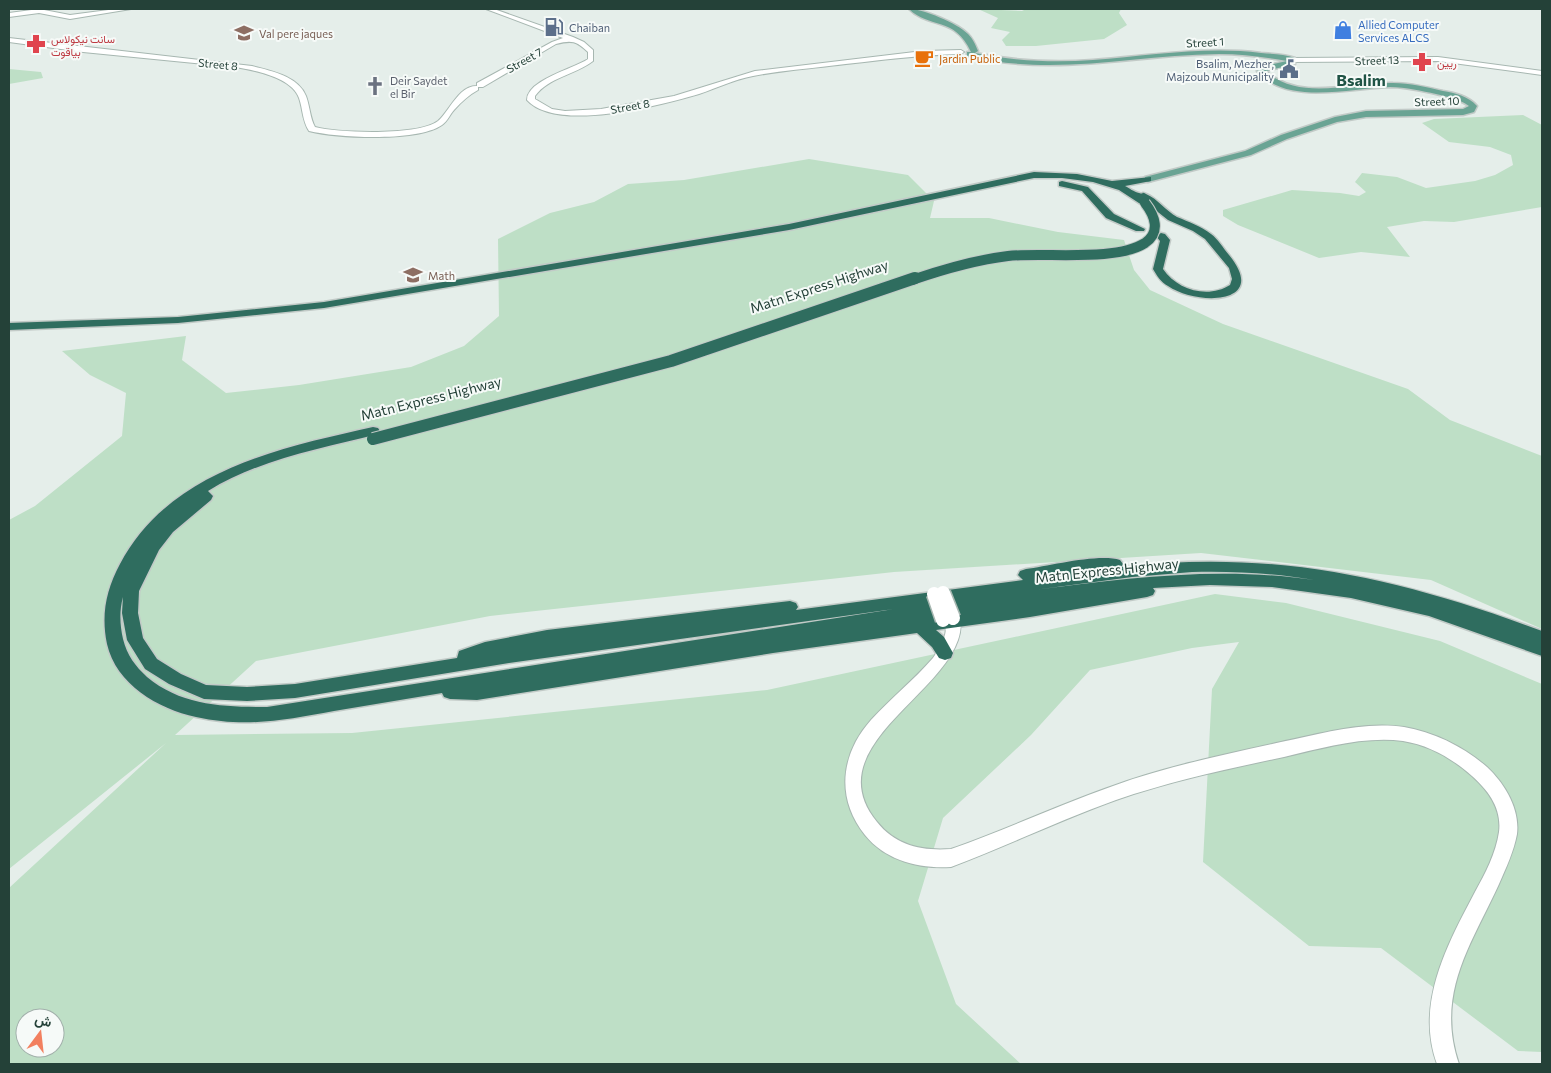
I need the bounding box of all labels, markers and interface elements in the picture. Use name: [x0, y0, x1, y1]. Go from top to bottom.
fuel station icon: Chaiban: [543, 16, 565, 38]
place label: Allied Computer Services ALCS: [1358, 18, 1440, 44]
shop icon: Allied Computer Services ALCS: [1332, 19, 1354, 41]
place label: Chaiban: [569, 21, 610, 34]
school or university icon: Val pere jaques: [233, 22, 255, 44]
place label: Val pere jaques: [259, 27, 333, 40]
place label: سانت نيكولاس بياقوت: [51, 32, 115, 59]
pharmacy icon: سانت نيكولاس بياقوت: [25, 33, 47, 55]
street label: Street 1: [1186, 35, 1224, 49]
street label: Street 7: [504, 45, 544, 75]
cafe icon: Jardin Public: [913, 47, 935, 69]
pharmacy icon: ريين: [1411, 51, 1433, 73]
place label: Jardin Public: [939, 52, 1000, 66]
street label: Street 13: [1355, 53, 1399, 67]
street label: Street 8: [197, 55, 239, 73]
place label: ريين: [1437, 56, 1457, 70]
place label: Bsalim, Mezher, Majzoub Municipality: [1166, 57, 1274, 83]
public building icon: Bsalim, Mezher, Majzoub Municipality: [1278, 58, 1300, 80]
district label: Bsalim: [1336, 70, 1386, 89]
place label: Deir Saydet el Bir: [390, 74, 448, 100]
church icon: Deir Saydet el Bir: [364, 75, 386, 97]
street label: Street 10: [1414, 94, 1460, 108]
street label: Street 8: [609, 96, 651, 116]
street label: Matn Express Highway: [748, 256, 890, 316]
school or university icon: Math: [402, 264, 424, 286]
place label: Math: [428, 269, 455, 282]
street label: Matn Express Highway: [359, 372, 503, 424]
street label: Matn Express Highway: [1034, 554, 1180, 586]
north arrow: [15, 1008, 65, 1058]
text: ش: [33, 1010, 54, 1031]

